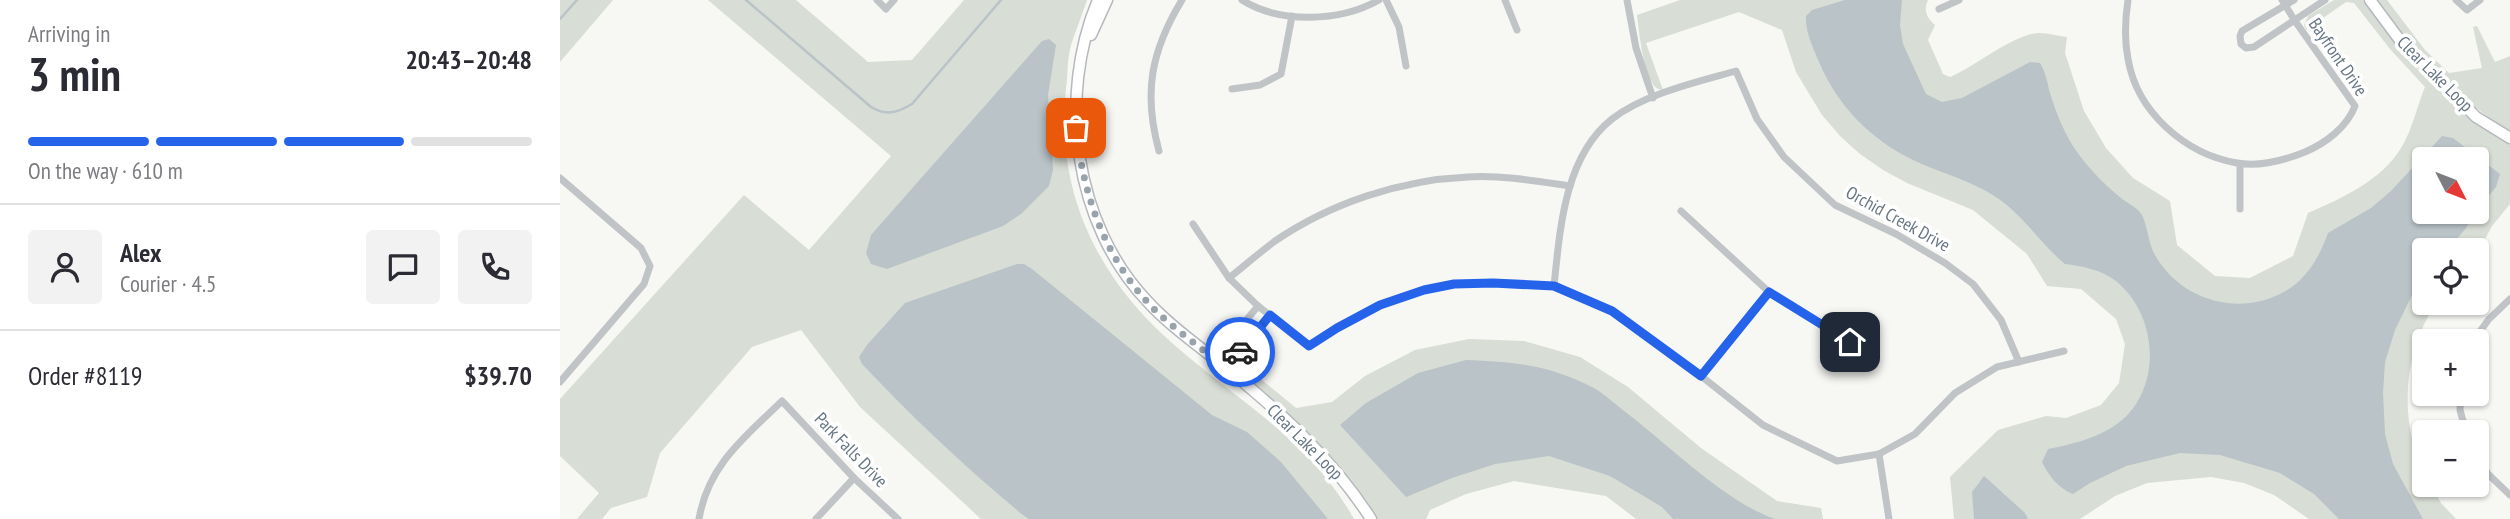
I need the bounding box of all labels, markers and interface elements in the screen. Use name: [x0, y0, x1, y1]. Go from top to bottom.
street label: Bayfront Drive: [2304, 13, 2373, 100]
text: Arriving in: [28, 19, 110, 48]
street label: Clear Lake Loop: [2392, 31, 2478, 117]
text: 20:43–20:48: [405, 43, 532, 76]
text: 3 min: [28, 44, 121, 104]
pin: [1046, 98, 1106, 158]
icon: bag: [1057, 109, 1095, 147]
north arrow: [2412, 147, 2488, 224]
map controls: [2412, 147, 2489, 497]
text: On the way · 610 m: [28, 156, 183, 185]
street label: Orchid Creek Drive: [1842, 181, 1954, 257]
button: person: [28, 230, 102, 304]
button: chat: [366, 230, 440, 304]
button: phone: [458, 230, 532, 304]
text: Alex: [120, 236, 161, 269]
button: locate: [2412, 238, 2489, 315]
text: Courier · 4.5: [120, 269, 216, 298]
pin: [1820, 312, 1880, 372]
courier: [1205, 317, 1275, 387]
icon: home: [1831, 323, 1869, 361]
button: +: [2412, 329, 2489, 406]
icon: car: [1221, 333, 1259, 371]
text: Order #8119: [28, 359, 143, 392]
text: $39.70: [464, 359, 532, 392]
street label: Clear Lake Loop: [1262, 399, 1348, 485]
street label: Park Falls Drive: [810, 407, 893, 492]
button: −: [2412, 420, 2489, 497]

